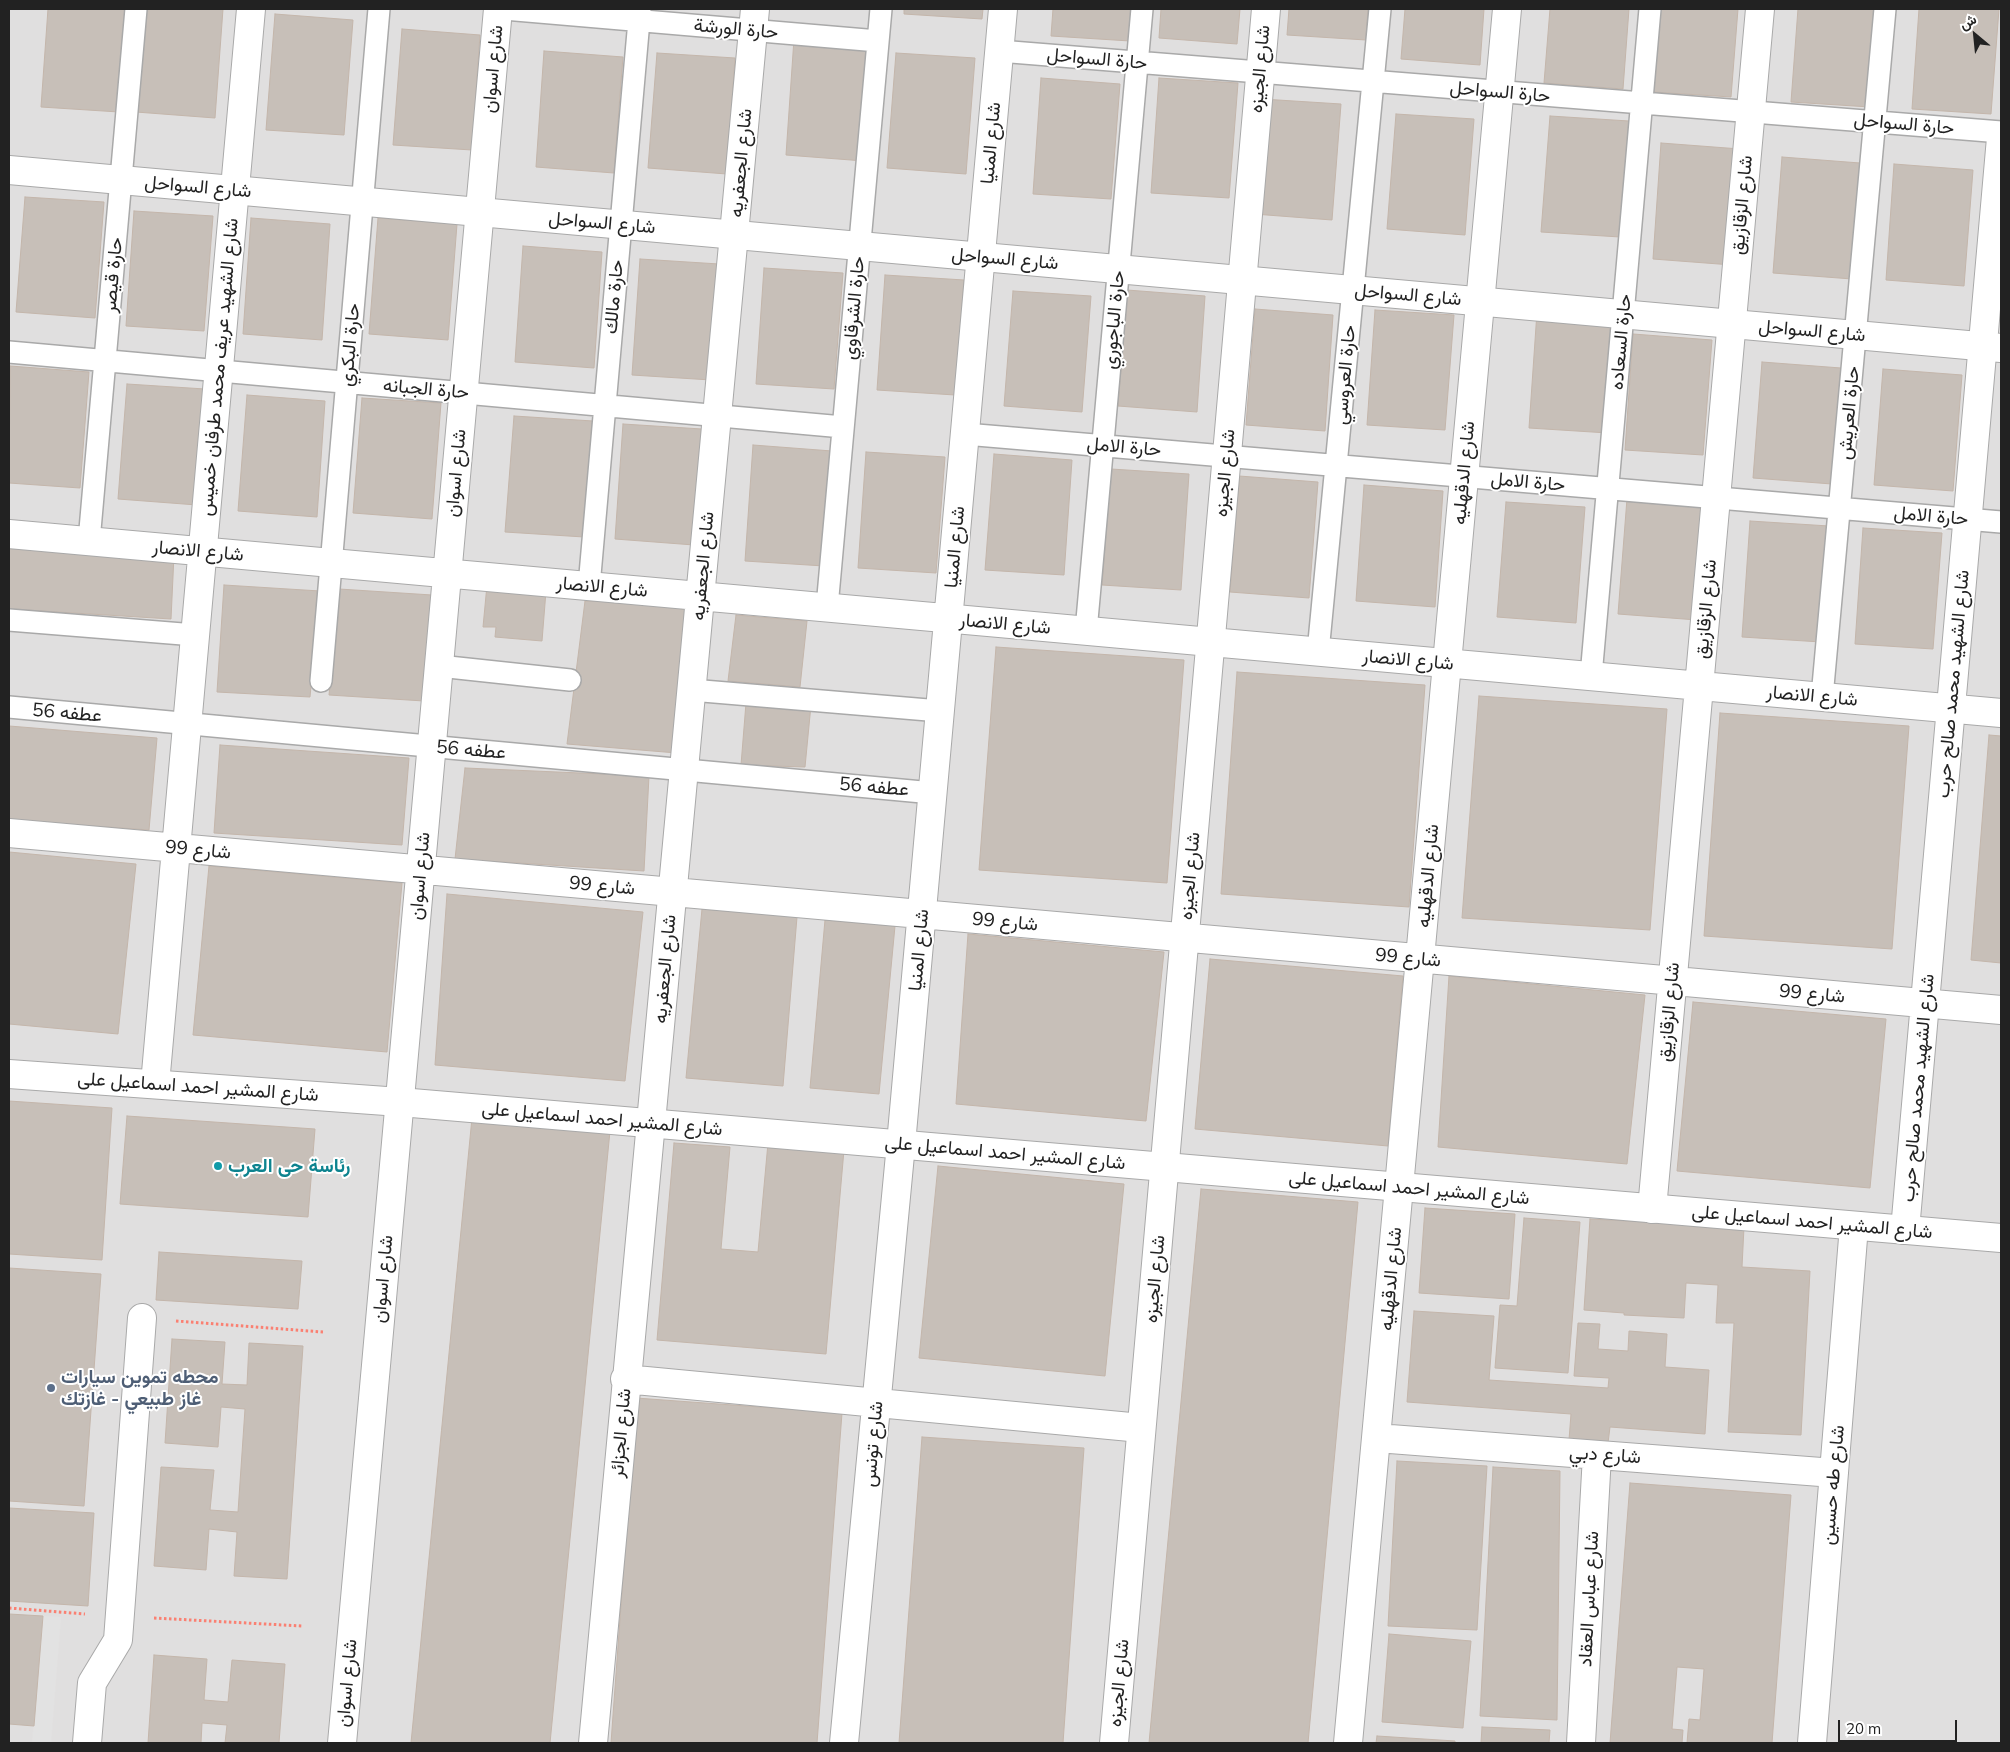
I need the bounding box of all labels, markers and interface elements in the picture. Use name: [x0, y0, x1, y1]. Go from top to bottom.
north arrow: [1950, 10, 2000, 60]
text: ش: [1956, 10, 1980, 34]
street label: حارة الورشة: [693, 14, 779, 44]
street label: شارع اسوان: [478, 24, 508, 114]
street label: شارع الجيزه: [1245, 24, 1275, 114]
street label: حارة السواحل: [1046, 43, 1148, 75]
street label: حارة السواحل: [1449, 76, 1551, 108]
street label: شارع المنيا: [976, 101, 1006, 185]
street label: شارع الجعفريه: [725, 107, 757, 219]
street label: حارة السواحل: [1853, 108, 1955, 140]
street label: شارع الزقازيق: [1726, 154, 1758, 256]
street label: شارع السواحل: [144, 171, 252, 203]
street label: شارع السواحل: [548, 207, 656, 239]
street label: شارع الشهيد عريف محمد طرفان خميس: [195, 217, 243, 517]
street label: حارة قيصر: [98, 236, 128, 314]
street label: شارع السواحل: [951, 243, 1059, 275]
street label: حارة الشرقاوي: [838, 255, 870, 361]
street label: حارة مالك: [599, 259, 629, 335]
street label: حارة الباجوري: [1098, 270, 1130, 370]
street label: شارع السواحل: [1354, 279, 1462, 311]
street label: حارة السعاده: [1605, 293, 1637, 391]
street label: حارة البكري: [335, 302, 365, 388]
street label: شارع السواحل: [1758, 315, 1866, 347]
street label: حارة العروسي: [1329, 324, 1361, 426]
street label: حارة العريش: [1834, 365, 1864, 461]
street label: حارة الجبانه: [382, 374, 470, 404]
street label: شارع الدقهليه: [1448, 420, 1480, 526]
street label: شارع اسوان: [441, 428, 471, 518]
street label: شارع الجيزه: [1210, 428, 1240, 518]
street label: حارة الامل: [1086, 432, 1162, 462]
street label: حارة الامل: [1490, 467, 1566, 497]
street label: حارة الامل: [1893, 501, 1969, 531]
street label: شارع المنيا: [940, 505, 970, 589]
street label: شارع الجعفريه: [687, 510, 719, 622]
street label: شارع الانصار: [151, 536, 245, 566]
street label: شارع الزقازيق: [1690, 558, 1722, 660]
street label: شارع الشهيد محمد صالح حرب: [1932, 569, 1974, 799]
street label: شارع الانصار: [555, 572, 649, 602]
street label: شارع الانصار: [958, 609, 1052, 639]
street label: شارع الانصار: [1361, 645, 1455, 675]
street label: شارع الانصار: [1765, 681, 1859, 711]
street label: عطفه 56: [31, 699, 103, 727]
street label: عطفه 56: [435, 736, 507, 764]
street label: عطفه 56: [838, 773, 910, 801]
street label: شارع الدقهليه: [1412, 823, 1444, 929]
street label: شارع اسوان: [405, 831, 435, 921]
street label: شارع الجيزه: [1175, 831, 1205, 921]
street label: شارع 99: [164, 836, 232, 864]
street label: شارع 99: [568, 872, 636, 900]
street label: شارع المنيا: [904, 908, 934, 992]
street label: شارع 99: [971, 908, 1039, 936]
street label: شارع الجعفريه: [649, 913, 681, 1025]
street label: شارع 99: [1374, 944, 1442, 972]
street label: شارع الزقازيق: [1653, 961, 1685, 1063]
street label: شارع الشهيد محمد صالح حرب: [1897, 973, 1939, 1203]
street label: شارع 99: [1778, 980, 1846, 1008]
street label: شارع المشير احمد اسماعيل على: [77, 1067, 319, 1107]
street label: شارع المشير احمد اسماعيل على: [481, 1097, 723, 1141]
street label: شارع المشير احمد اسماعيل على: [884, 1131, 1126, 1175]
place label: رئاسة حى العرب: [228, 1155, 350, 1177]
marker: رئاسة حى العرب: [212, 1160, 224, 1172]
street label: شارع المشير احمد اسماعيل على: [1288, 1166, 1530, 1210]
street label: شارع المشير احمد اسماعيل على: [1691, 1200, 1933, 1244]
street label: شارع الدقهليه: [1375, 1226, 1407, 1332]
street label: شارع اسوان: [368, 1234, 398, 1324]
street label: شارع الجيزه: [1140, 1234, 1170, 1324]
place label: محطه تموين سيارات غاز طبيعي - غازتك: [61, 1366, 219, 1410]
marker: محطه تموين سيارات غاز طبيعي - غازتك: [45, 1382, 57, 1394]
street label: شارع الجزائر: [606, 1387, 636, 1479]
street label: شارع تونس: [858, 1400, 888, 1488]
street label: شارع طه حسين: [1816, 1424, 1850, 1546]
street label: شارع دبي: [1568, 1441, 1642, 1469]
street label: شارع عباس العقاد: [1574, 1530, 1604, 1668]
street label: شارع اسوان: [332, 1638, 362, 1728]
street label: شارع الجيزه: [1104, 1638, 1134, 1728]
scale bar: [1840, 1710, 1959, 1742]
text: 20 m: [1846, 1719, 1881, 1738]

